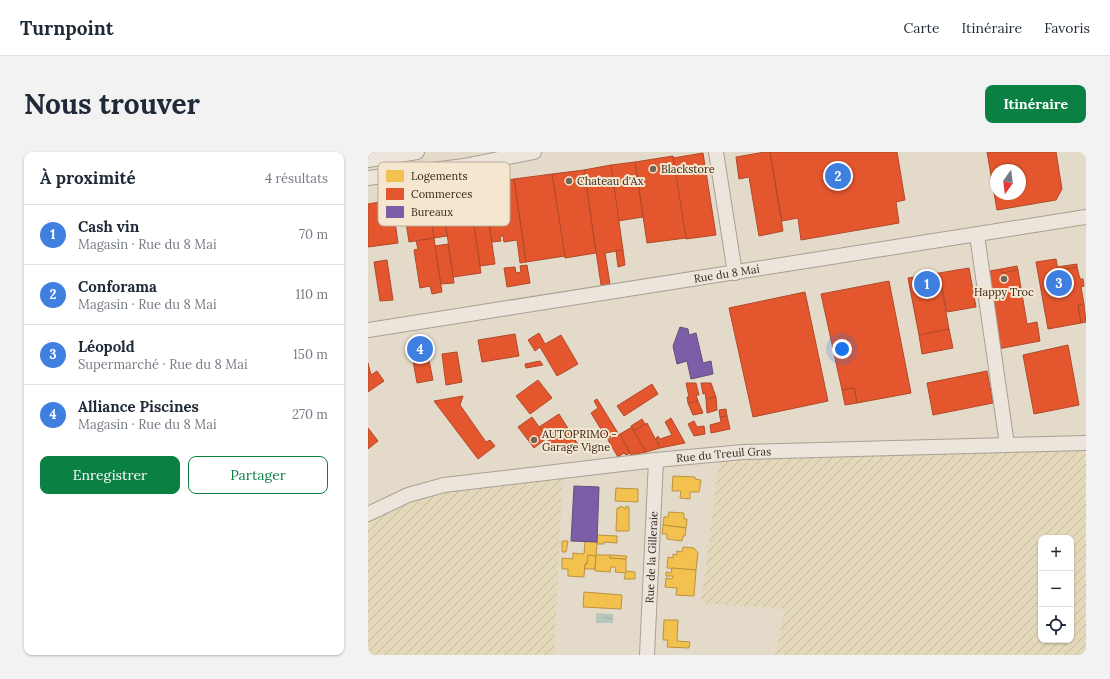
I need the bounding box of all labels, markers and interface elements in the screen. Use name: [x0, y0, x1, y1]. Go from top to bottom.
text: Turnpoint: [20, 16, 114, 40]
text: Carte: [903, 19, 940, 37]
text: Itinéraire: [962, 19, 1022, 37]
text: Favoris: [1044, 19, 1090, 37]
button: Itinéraire: [985, 85, 1086, 123]
text: Nous trouver: [24, 86, 200, 122]
pin: 2: [825, 161, 851, 191]
legend: [378, 162, 510, 226]
place label: Blackstore: [661, 162, 715, 176]
marker: Blackstore: [648, 164, 658, 174]
north arrow: [990, 164, 1026, 200]
text: À proximité: [40, 167, 136, 189]
text: Logements: [411, 169, 468, 183]
text: 4 résultats: [265, 170, 328, 187]
place label: Chateau d'Ax: [577, 174, 644, 188]
marker: Chateau d'Ax: [564, 176, 574, 186]
text: Commerces: [411, 187, 472, 201]
text: Bureaux: [411, 205, 453, 219]
text: Cash vin: [78, 217, 139, 236]
text: 1: [50, 226, 56, 243]
text: 70 m: [299, 226, 328, 243]
text: Magasin · Rue du 8 Mai: [78, 236, 217, 253]
street label: Rue du 8 Mai: [693, 261, 760, 286]
pin: 3: [1046, 268, 1072, 298]
pin: 1: [914, 269, 940, 299]
marker: Happy Troc: [999, 274, 1009, 284]
text: Conforama: [78, 277, 157, 296]
place label: Happy Troc: [974, 285, 1034, 299]
text: 2: [50, 286, 56, 303]
text: 110 m: [295, 286, 328, 303]
text: Magasin · Rue du 8 Mai: [78, 296, 217, 313]
pin: 4: [407, 334, 433, 364]
text: Léopold: [78, 337, 135, 356]
your location: [832, 339, 852, 359]
text: 3: [49, 346, 57, 363]
text: 150 m: [293, 346, 328, 363]
text: Supermarché · Rue du 8 Mai: [78, 356, 248, 373]
text: Alliance Piscines: [78, 397, 199, 416]
text: 4: [49, 406, 57, 423]
text: 270 m: [292, 406, 328, 423]
text: Magasin · Rue du 8 Mai: [78, 416, 217, 433]
place label: AUTOPRIMO - Garage Vigne: [541, 427, 617, 454]
marker: AUTOPRIMO - Garage Vigne: [529, 435, 539, 445]
street label: Rue du Treuil Gras: [675, 444, 771, 465]
button: Enregistrer: [40, 456, 180, 494]
button: Partager: [188, 456, 328, 494]
street label: Rue de la Gilleraie: [642, 511, 661, 604]
map controls: [1038, 535, 1074, 643]
button: +: [1038, 535, 1074, 571]
button: −: [1038, 571, 1074, 607]
button: locate: [1038, 607, 1074, 643]

